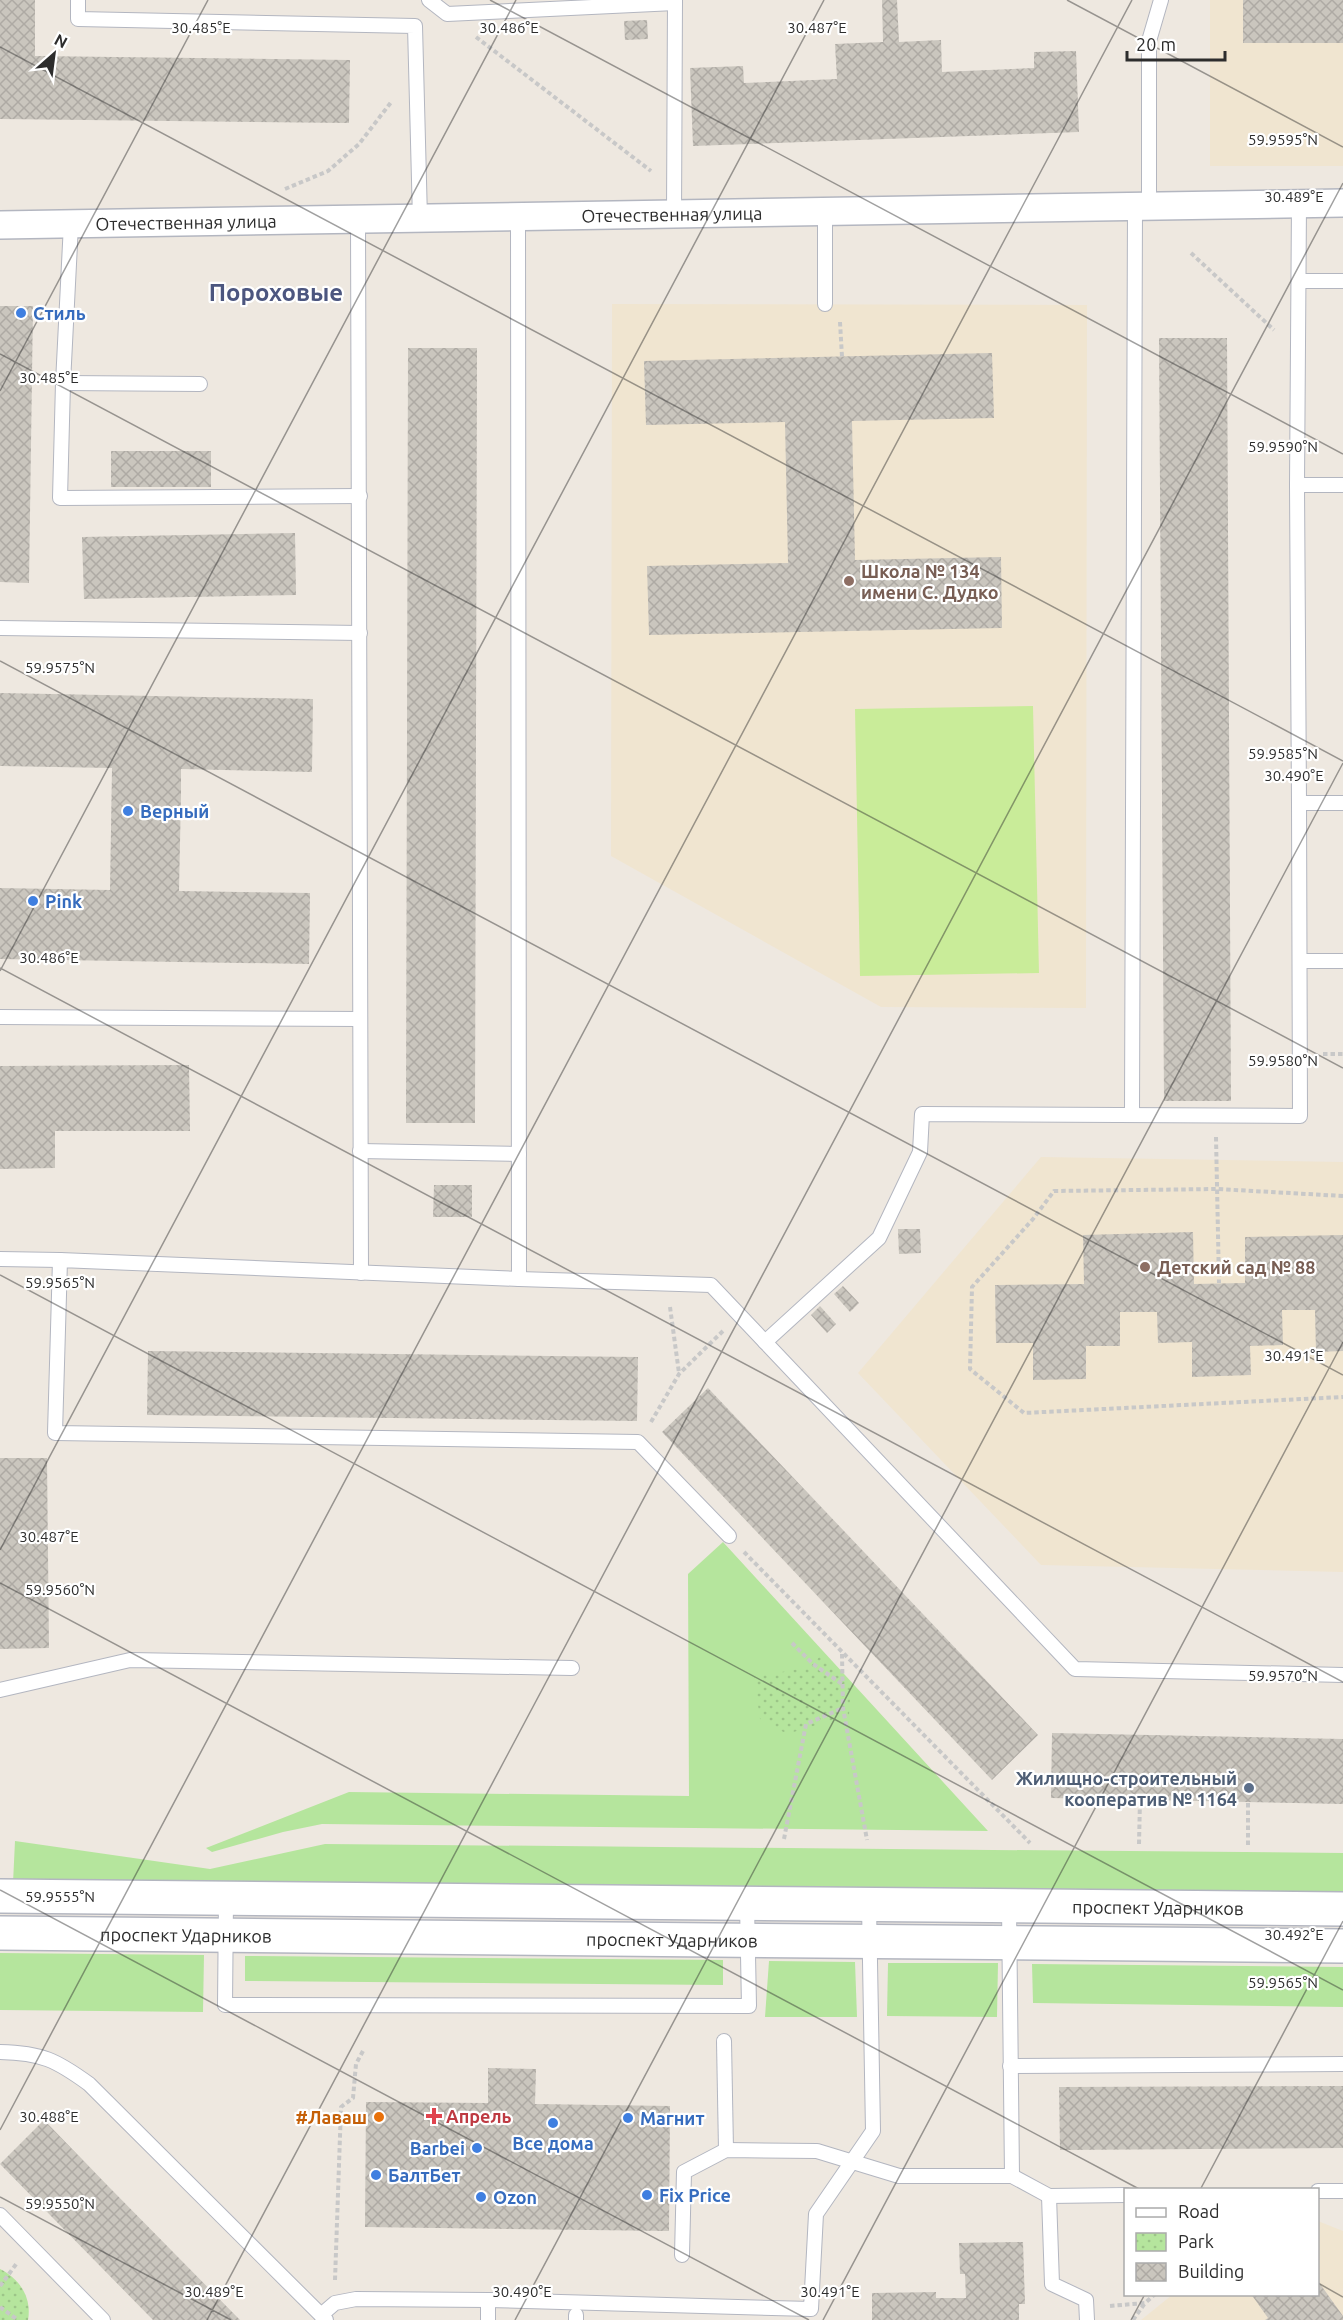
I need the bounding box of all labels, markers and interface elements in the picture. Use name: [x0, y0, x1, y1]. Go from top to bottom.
text: 30.485°E: [171, 19, 231, 36]
text: 30.486°E: [479, 19, 539, 36]
text: 30.487°E: [787, 19, 847, 36]
north arrow: [24, 24, 84, 84]
scale bar: [1127, 24, 1224, 62]
text: N: [52, 30, 71, 52]
text: 20 m: [1136, 34, 1176, 54]
text: 59.9595°N: [1248, 131, 1318, 148]
text: 30.489°E: [1264, 188, 1324, 205]
street label: Отечественная улица: [581, 203, 763, 225]
street label: Отечественная улица: [95, 210, 277, 233]
district label: Пороховые: [209, 279, 343, 306]
place label: Стиль: [33, 303, 86, 323]
marker: Стиль: [14, 306, 28, 320]
text: 30.485°E: [19, 369, 79, 386]
text: 59.9590°N: [1248, 438, 1318, 455]
place label: Школа № 134 имени С. Дудко: [861, 561, 999, 602]
marker: Школа № 134 имени С. Дудко: [842, 574, 856, 588]
text: 59.9575°N: [25, 659, 95, 676]
text: 59.9585°N: [1248, 745, 1318, 762]
text: 30.490°E: [1264, 767, 1324, 784]
place label: Верный: [140, 801, 209, 821]
marker: Верный: [121, 804, 135, 818]
place label: Pink: [45, 891, 82, 911]
marker: Pink: [26, 894, 40, 908]
text: 30.486°E: [19, 949, 79, 966]
text: 59.9580°N: [1248, 1052, 1318, 1069]
place label: Детский сад № 88: [1157, 1257, 1315, 1277]
marker: Детский сад № 88: [1138, 1260, 1152, 1274]
text: 59.9565°N: [25, 1274, 95, 1291]
text: 30.491°E: [1264, 1347, 1324, 1364]
text: 30.487°E: [19, 1528, 79, 1545]
text: 59.9560°N: [25, 1581, 95, 1598]
text: 59.9570°N: [1248, 1667, 1318, 1684]
place label: Жилищно-строительный кооператив № 1164: [1016, 1768, 1237, 1809]
marker: Жилищно-строительный кооператив № 1164: [1242, 1781, 1256, 1795]
text: 59.9555°N: [25, 1888, 95, 1905]
street label: проспект Ударников: [1072, 1896, 1244, 1918]
street label: проспект Ударников: [100, 1924, 272, 1946]
text: 30.492°E: [1264, 1926, 1324, 1943]
street label: проспект Ударников: [586, 1929, 758, 1950]
text: 59.9565°N: [1248, 1974, 1318, 1991]
place label: Апрель: [446, 2106, 511, 2126]
place label: #Лаваш: [295, 2107, 367, 2127]
text: 30.488°E: [19, 2108, 79, 2125]
place label: Магнит: [640, 2108, 704, 2128]
marker: Апрель: [427, 2109, 441, 2123]
marker: #Лаваш: [372, 2110, 386, 2124]
marker: Магнит: [621, 2111, 635, 2125]
marker: Все дома: [546, 2116, 560, 2130]
place label: Все дома: [512, 2133, 594, 2153]
place label: Barbei: [410, 2138, 465, 2158]
marker: Barbei: [470, 2141, 484, 2155]
place label: БалтБет: [388, 2165, 461, 2185]
marker: БалтБет: [369, 2168, 383, 2182]
place label: Fix Price: [659, 2185, 731, 2205]
place label: Ozon: [493, 2187, 537, 2207]
marker: Fix Price: [640, 2188, 654, 2202]
legend: [1124, 2188, 1319, 2296]
marker: Ozon: [474, 2190, 488, 2204]
text: 59.9550°N: [25, 2195, 95, 2212]
text: Road: [1178, 2201, 1220, 2221]
text: Park: [1178, 2231, 1214, 2251]
text: Building: [1178, 2261, 1244, 2281]
text: 30.489°E: [184, 2283, 244, 2300]
text: 30.490°E: [492, 2283, 552, 2300]
text: 30.491°E: [800, 2283, 860, 2300]

